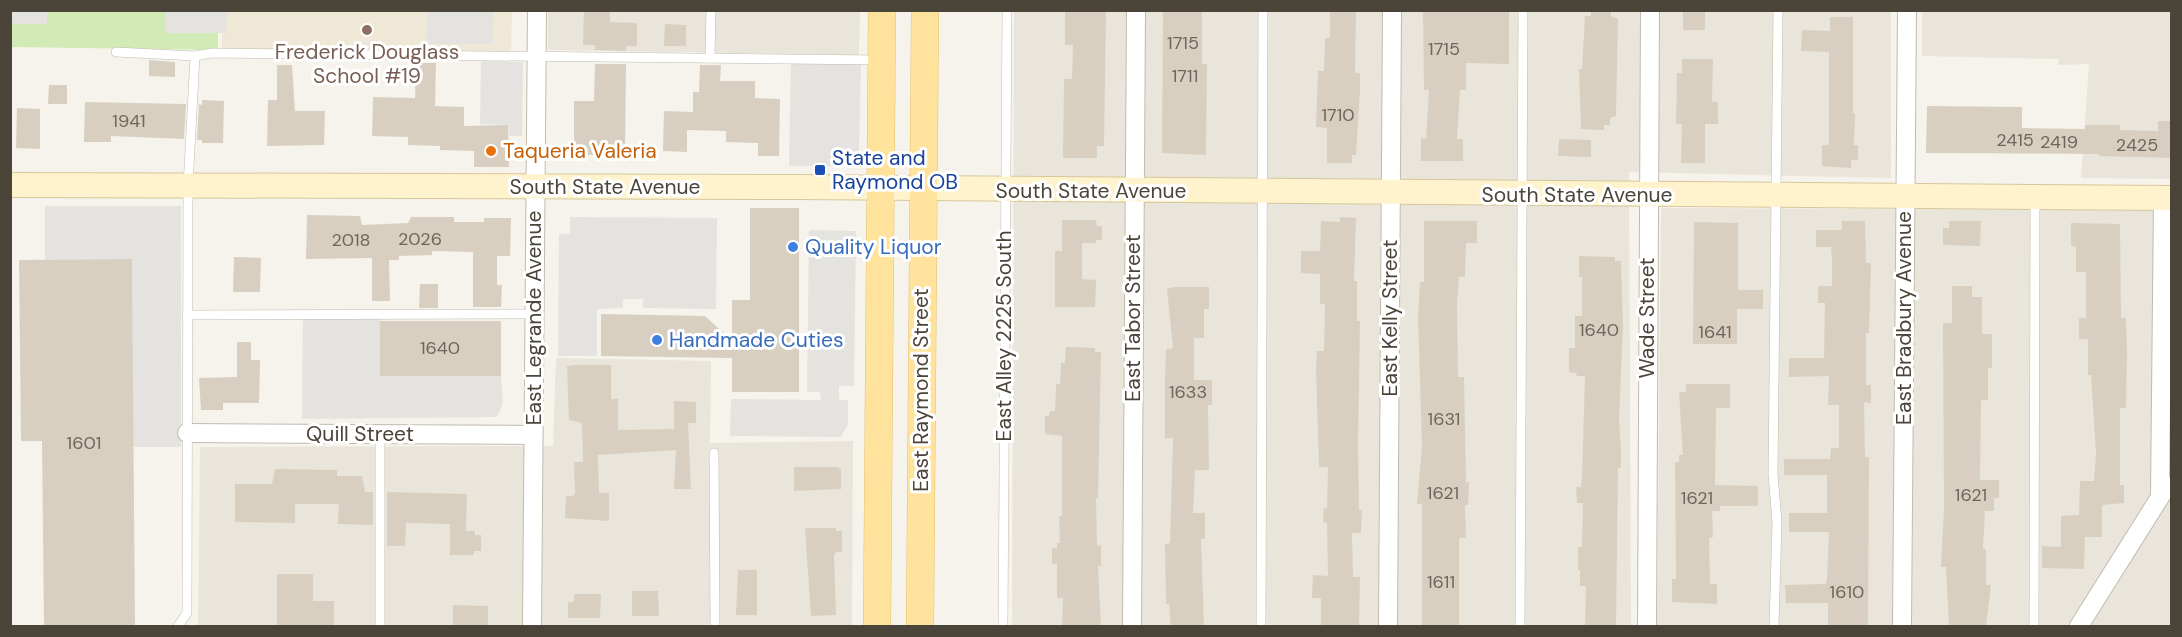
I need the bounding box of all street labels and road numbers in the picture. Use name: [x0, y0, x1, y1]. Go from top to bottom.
street label: South State Avenue: [510, 173, 701, 201]
street label: South State Avenue: [996, 177, 1187, 205]
street label: South State Avenue: [1482, 181, 1673, 209]
street label: East Legrande Avenue: [520, 211, 548, 425]
street label: East Bradbury Avenue: [1890, 211, 1918, 425]
street label: East Alley 2225 South: [990, 231, 1018, 441]
street label: East Tabor Street: [1119, 234, 1147, 402]
street label: East Kelly Street: [1376, 240, 1404, 396]
street label: Wade Street: [1633, 258, 1661, 378]
street label: East Raymond Street: [907, 288, 935, 492]
street label: Quill Street: [306, 420, 414, 448]

